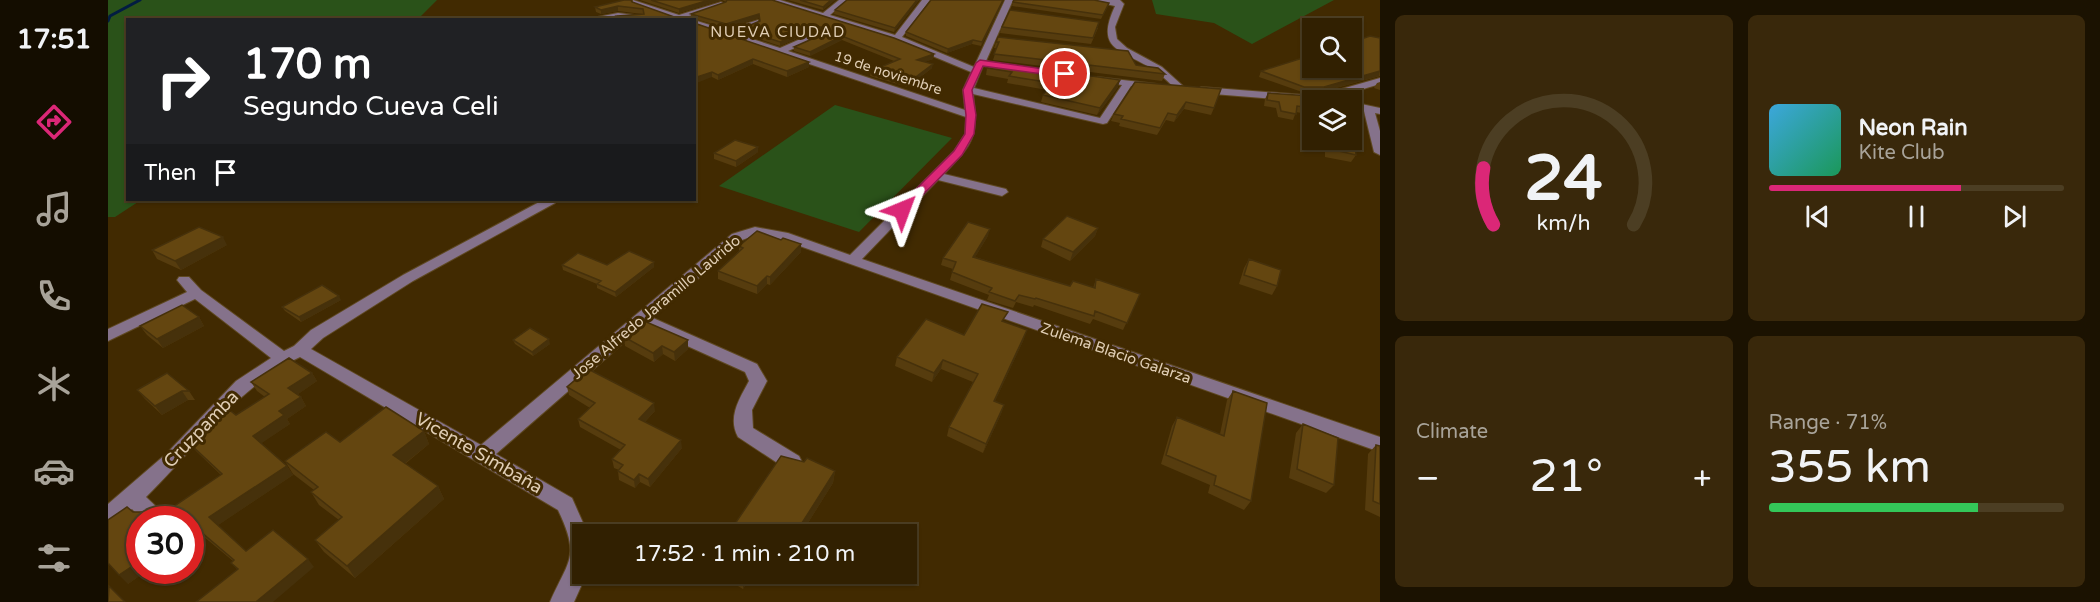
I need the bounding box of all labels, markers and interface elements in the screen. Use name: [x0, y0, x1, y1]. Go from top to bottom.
map controls: [1302, 18, 1362, 150]
button: search: [1302, 18, 1362, 78]
text: 17:51: [17, 23, 91, 56]
district label: NUEVA CIUDAD: [710, 23, 846, 41]
text: 170 m: [243, 39, 372, 90]
icon: right: [144, 42, 222, 120]
street label: 19 de noviembre: [832, 48, 944, 98]
pin: [1039, 48, 1090, 99]
icon: arrive: [1048, 57, 1081, 90]
text: Segundo Cueva Celi: [243, 90, 499, 123]
button: layers: [1302, 90, 1362, 150]
icon: directions: [33, 101, 75, 143]
text: Neon Rain: [1859, 115, 1968, 141]
text: Kite Club: [1859, 141, 1945, 165]
text: 24: [1525, 142, 1603, 217]
icon: arrive: [209, 156, 242, 189]
text: Then: [144, 160, 197, 186]
position arrow: [870, 178, 934, 242]
icon: music: [33, 188, 75, 230]
icon: previous: [1801, 200, 1834, 233]
icon: pause: [1900, 200, 1933, 233]
icon: next: [1998, 200, 2031, 233]
text: km/h: [1537, 211, 1591, 237]
street label: Jose Alfredo Jaramillo Laurido: [568, 231, 744, 383]
icon: phone: [33, 275, 75, 317]
street label: Zulema Blacio Galarza: [1038, 319, 1194, 387]
icon: climate: [33, 363, 75, 405]
street label: Cruzpamba: [159, 386, 243, 472]
street label: Vicente Simbaña: [411, 408, 547, 498]
text: Range · 71%: [1769, 411, 1887, 435]
text: Climate: [1416, 420, 1488, 444]
text: 355 km: [1769, 441, 1931, 495]
icon: car: [33, 450, 75, 492]
text: 21°: [1529, 450, 1603, 504]
text: −: [1416, 459, 1440, 498]
text: +: [1693, 459, 1711, 498]
speed limit sign: 30: [126, 506, 204, 584]
icon: filters: [33, 537, 75, 579]
text: 17:52 · 1 min · 210 m: [634, 541, 855, 567]

